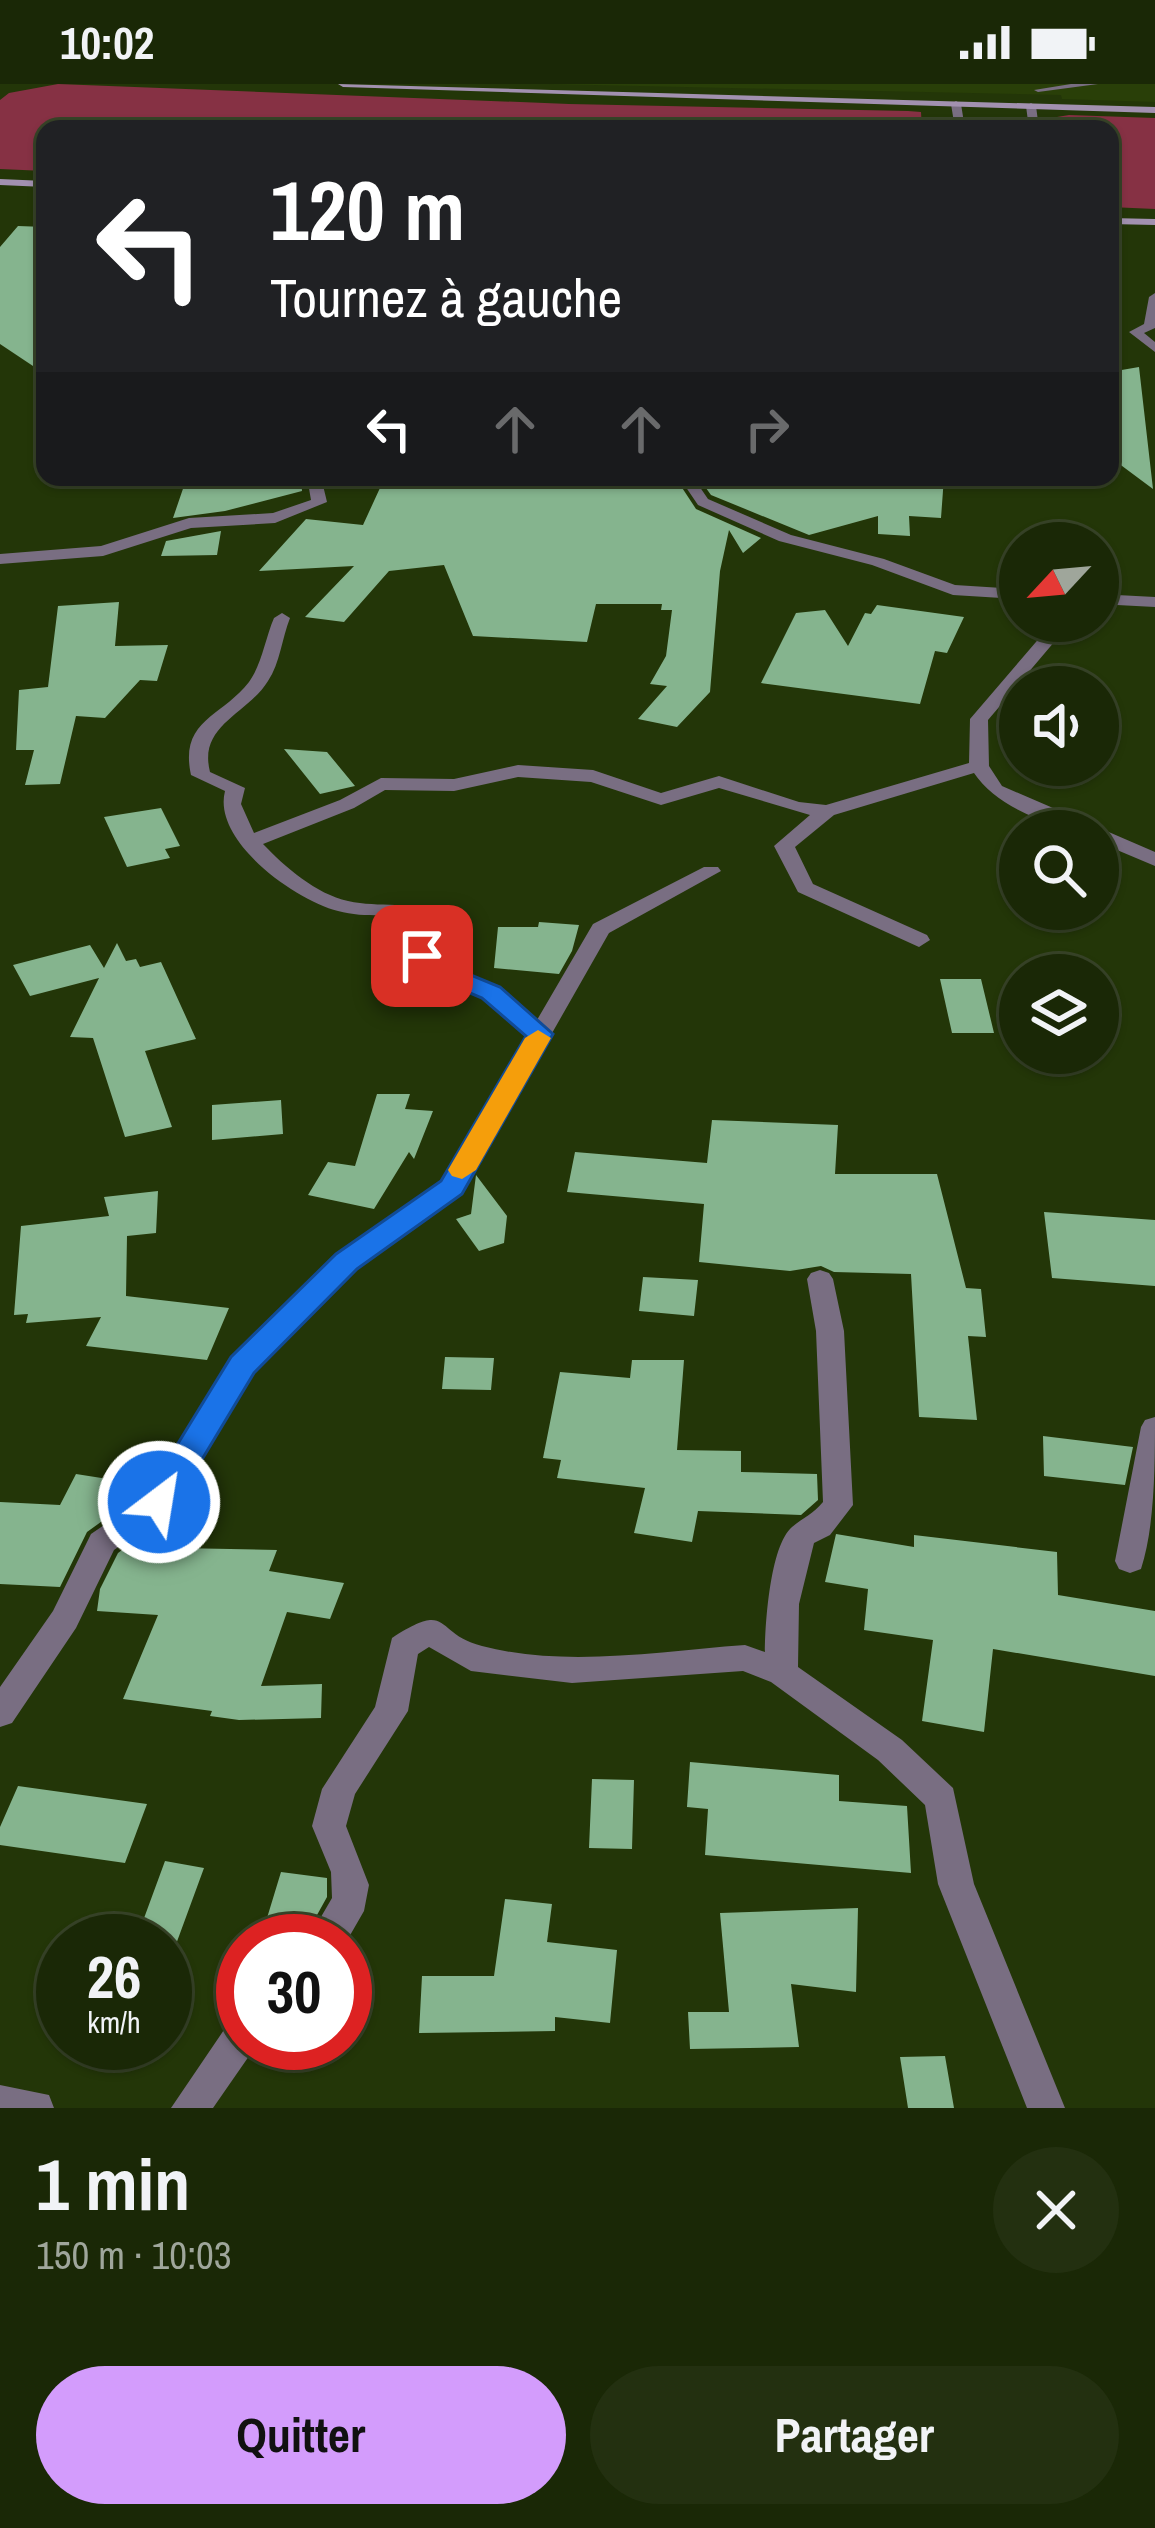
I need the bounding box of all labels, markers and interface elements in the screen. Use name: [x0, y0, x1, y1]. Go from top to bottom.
text: 10:02: [60, 12, 154, 73]
text: 120 m: [270, 153, 465, 266]
icon: left: [72, 168, 228, 324]
text: Tournez à gauche: [270, 261, 622, 334]
icon: left: [356, 396, 422, 462]
icon: ahead: [482, 396, 548, 462]
icon: ahead: [608, 396, 674, 462]
icon: right: [734, 396, 800, 462]
north arrow: [999, 522, 1119, 642]
map controls: [999, 522, 1119, 1074]
button: sound: [999, 666, 1119, 786]
button: search: [999, 810, 1119, 930]
pin: [371, 905, 473, 1007]
icon: arrive: [389, 923, 455, 989]
button: layers: [999, 954, 1119, 1074]
position arrow: [96, 1439, 222, 1565]
speed limit sign: 30: [216, 1914, 372, 2070]
text: 26: [87, 1936, 141, 2017]
text: km/h: [87, 2002, 141, 2042]
text: 1 min: [36, 2135, 190, 2232]
button: close: [993, 2147, 1119, 2273]
text: 150 m · 10:03: [36, 2229, 232, 2281]
button: Quitter: [36, 2366, 566, 2504]
button: Partager: [590, 2366, 1119, 2504]

